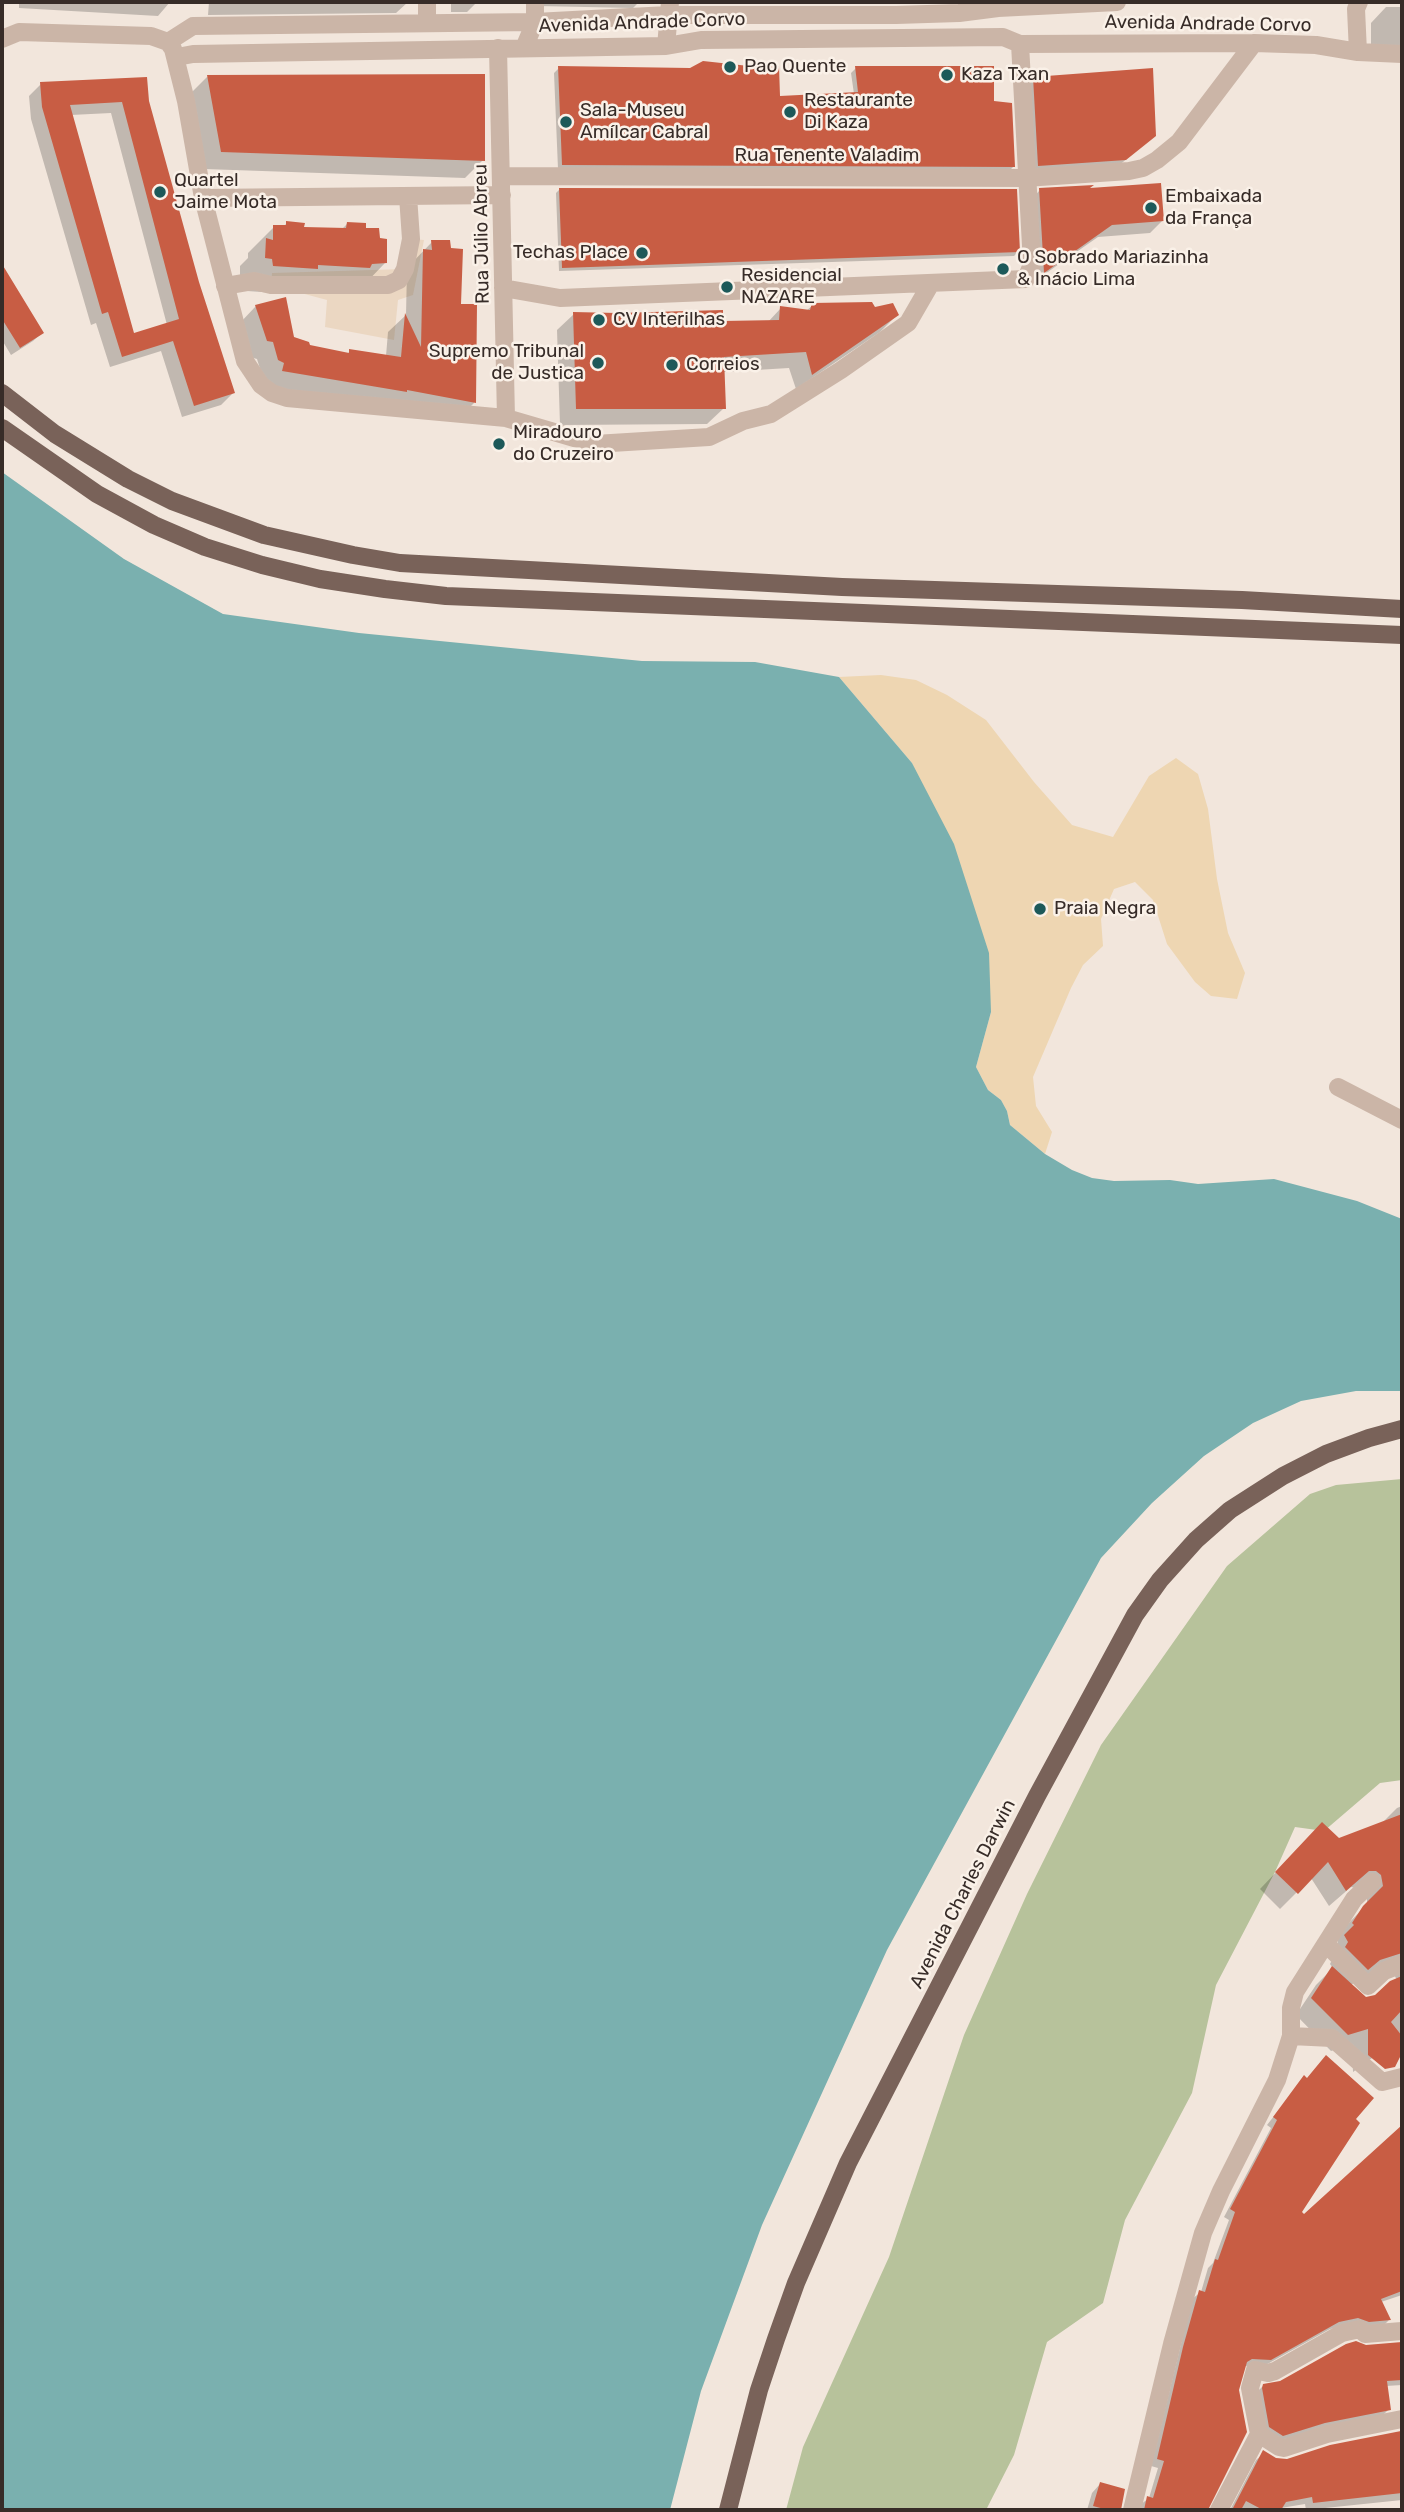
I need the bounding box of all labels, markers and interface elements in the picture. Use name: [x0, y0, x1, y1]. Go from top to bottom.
street label: Avenida Andrade Corvo: [538, 8, 746, 38]
street label: Avenida Andrade Corvo: [1104, 11, 1312, 37]
place label: Pao Quente: [744, 56, 846, 78]
marker: Pao Quente: [722, 59, 738, 75]
place label: Kaza Txan: [961, 64, 1049, 86]
marker: Kaza Txan: [939, 67, 955, 83]
place label: Restaurante Di Kaza: [804, 90, 913, 134]
place label: Sala-Museu Amílcar Cabral: [580, 100, 708, 144]
marker: Restaurante Di Kaza: [782, 104, 798, 120]
marker: Sala-Museu Amílcar Cabral: [558, 114, 574, 130]
street label: Rua Tenente Valadim: [735, 145, 919, 167]
street label: Rua Júlio Abreu: [469, 164, 495, 304]
place label: Quartel Jaime Mota: [174, 170, 277, 214]
marker: Quartel Jaime Mota: [152, 184, 168, 200]
place label: Embaixada da França: [1165, 186, 1262, 230]
marker: Embaixada da França: [1143, 200, 1159, 216]
place label: Techas Place: [513, 242, 628, 264]
marker: Techas Place: [634, 245, 650, 261]
place label: O Sobrado Mariazinha & Inácio Lima: [1017, 247, 1209, 291]
marker: O Sobrado Mariazinha & Inácio Lima: [995, 261, 1011, 277]
place label: Residencial NAZARE: [741, 265, 842, 309]
marker: Residencial NAZARE: [719, 279, 735, 295]
place label: CV Interilhas: [613, 309, 725, 331]
marker: CV Interilhas: [591, 312, 607, 328]
place label: Supremo Tribunal de Justica: [429, 341, 584, 385]
place label: Correios: [686, 354, 760, 376]
marker: Supremo Tribunal de Justica: [590, 355, 606, 371]
marker: Correios: [664, 357, 680, 373]
place label: Miradouro do Cruzeiro: [513, 422, 614, 466]
marker: Miradouro do Cruzeiro: [491, 436, 507, 452]
place label: Praia Negra: [1054, 898, 1156, 920]
marker: Praia Negra: [1032, 901, 1048, 917]
street label: Avenida Charles Darwin: [905, 1796, 1021, 1992]

